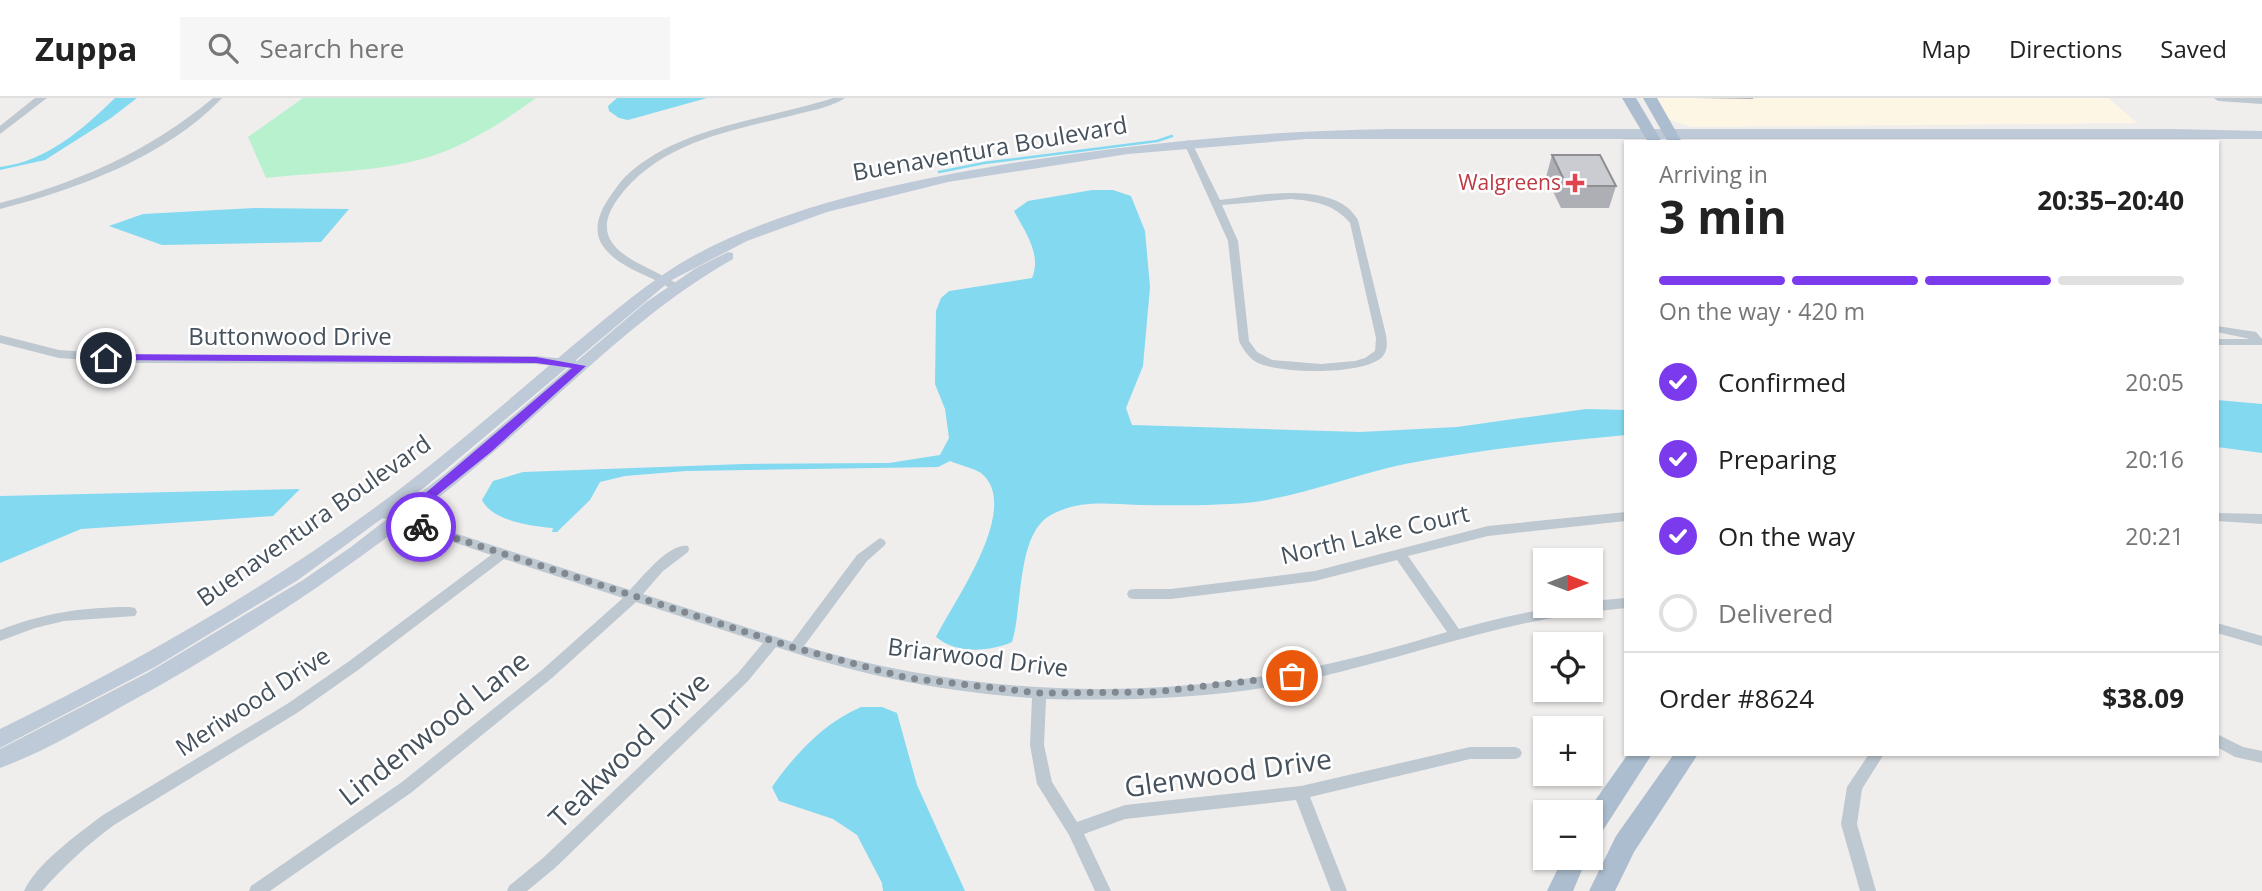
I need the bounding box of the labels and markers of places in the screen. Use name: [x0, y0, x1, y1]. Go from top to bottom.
place label: Walgreens: [1458, 168, 1561, 196]
marker: Walgreens: [1567, 175, 1583, 191]
pin: [76, 328, 136, 388]
pin: [1262, 646, 1322, 706]

